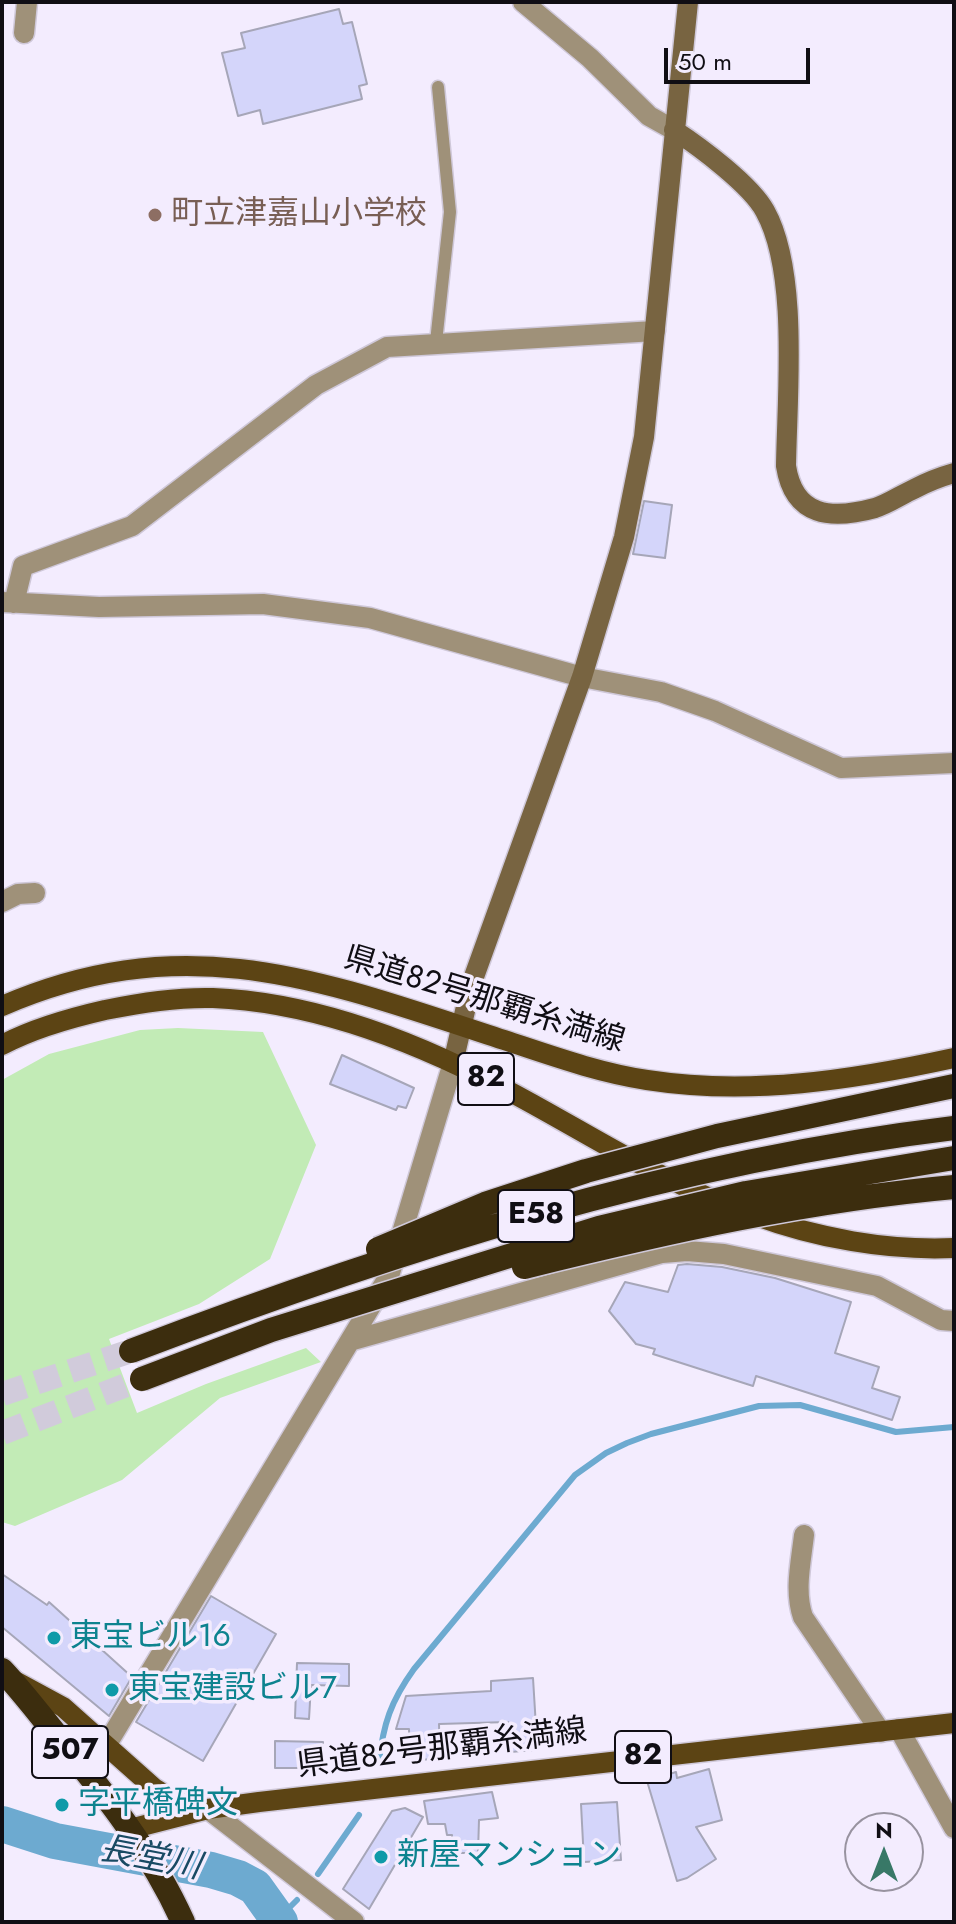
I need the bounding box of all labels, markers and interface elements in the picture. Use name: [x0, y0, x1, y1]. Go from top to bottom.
scale bar: [668, 32, 814, 82]
text: 50 m: [678, 44, 732, 79]
place label: 町立津嘉山小学校: [171, 196, 427, 234]
marker: 町立津嘉山小学校: [146, 206, 164, 224]
street label: 県道82号那覇糸満線: [339, 940, 629, 1062]
road number: 82: [458, 1053, 514, 1105]
road number: E58: [498, 1190, 574, 1242]
place label: 東宝ビル16: [70, 1619, 231, 1657]
marker: 東宝ビル16: [45, 1629, 63, 1647]
place label: 東宝建設ビル7: [128, 1671, 337, 1709]
marker: 東宝建設ビル7: [103, 1681, 121, 1699]
street label: 県道82号那覇糸満線: [295, 1713, 589, 1787]
road number: 507: [32, 1726, 108, 1778]
road number: 82: [615, 1731, 671, 1783]
place label: 字平橋碑文: [78, 1786, 238, 1824]
marker: 字平橋碑文: [53, 1796, 71, 1814]
north arrow: [844, 1812, 924, 1892]
text: N: [875, 1814, 893, 1846]
water label: 長堂川: [96, 1830, 204, 1890]
place label: 新屋マンション: [397, 1838, 621, 1876]
marker: 新屋マンション: [372, 1848, 390, 1866]

